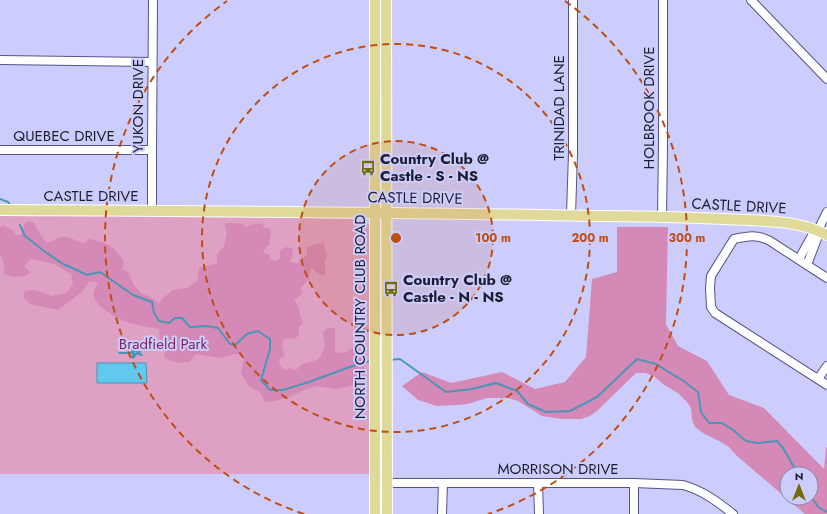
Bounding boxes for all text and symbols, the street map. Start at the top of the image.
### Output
street label: HOLBROOK DRIVE [638,46,660,170]
street label: TRINIDAD LANE [548,55,570,161]
street label: YUKON DRIVE [127,59,149,153]
street label: QUEBEC DRIVE [13,125,115,147]
place label: Country Club @ Castle - S - NS [380,148,489,187]
bus stop icon: Country Club @ Castle - S - NS [359,159,377,177]
street label: CASTLE DRIVE [43,185,139,207]
street label: CASTLE DRIVE [367,186,463,210]
street label: CASTLE DRIVE [691,193,787,219]
street label: NORTH COUNTRY CLUB ROAD [349,215,371,419]
text: 100 m [475,229,511,247]
text: 200 m [571,229,609,247]
text: 300 m [669,229,706,247]
centre of rings [389,231,403,245]
place label: Country Club @ Castle - N - NS [403,269,512,308]
bus stop icon: Country Club @ Castle - N - NS [382,280,400,298]
park label: Bradfield Park [119,333,208,355]
street label: MORRISON DRIVE [497,458,619,480]
north arrow [779,466,819,506]
text: N [795,468,803,484]

